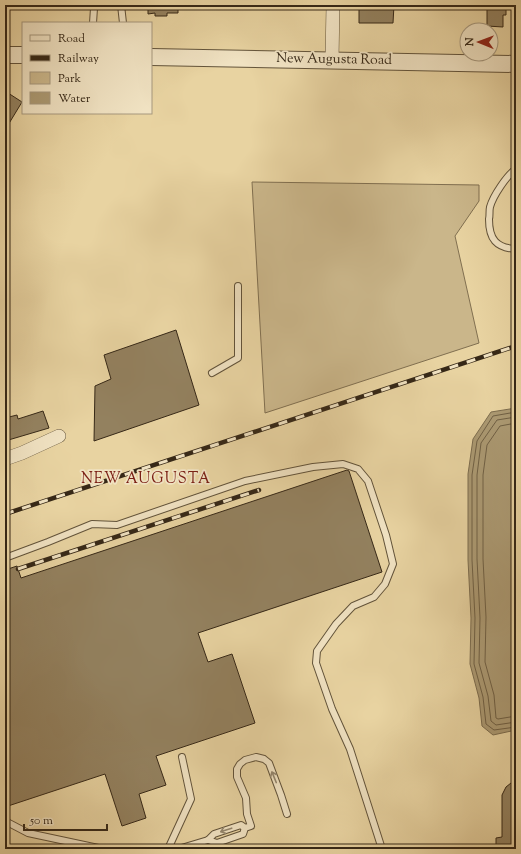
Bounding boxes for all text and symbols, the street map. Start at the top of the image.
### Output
legend [22,22,152,114]
north arrow [459,22,499,62]
text: Road [58,30,85,48]
text: N [462,37,478,47]
street label: New Augusta Road [276,49,392,71]
text: Railway [58,50,99,68]
text: Park [58,70,81,88]
text: Water [58,90,91,108]
district label: NEW AUGUSTA [81,469,211,490]
one-way arrow [270,771,278,783]
scale bar [24,806,107,832]
text: 50 m [29,812,53,830]
one-way arrow [220,827,233,834]

